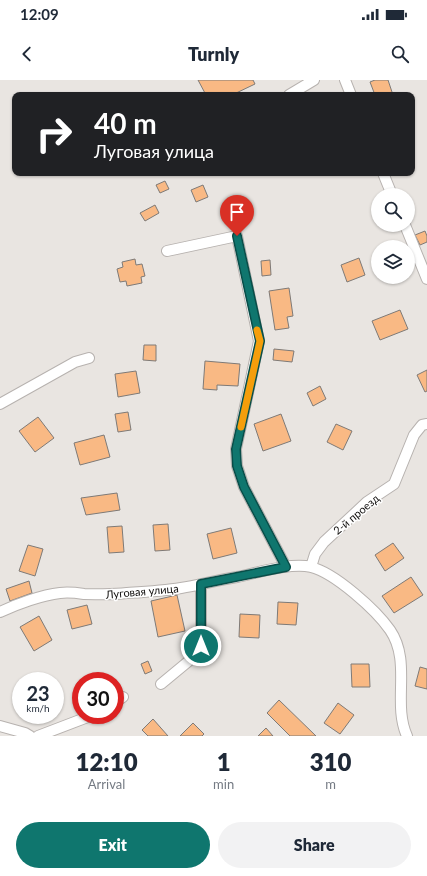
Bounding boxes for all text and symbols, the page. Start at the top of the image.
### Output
text: 12:09 [20,5,59,23]
icon: back [16,43,38,65]
text: Turnly [188,43,239,65]
icon: search [389,43,411,65]
text: 40 m [94,106,157,140]
icon: right [28,108,80,160]
text: Луговая улица [94,140,214,162]
map controls [371,188,415,284]
button: search [371,188,415,232]
pin [220,195,254,236]
icon: arrive [226,201,248,223]
button: layers [371,240,415,284]
street label: 2-й проезд [330,491,382,537]
street label: Луговая улица [104,581,179,601]
position arrow [180,625,222,667]
speed limit sign: 30 [72,672,124,724]
text: 23 [26,681,50,705]
text: km/h [26,702,50,714]
text: 12:10 [76,747,138,776]
text: 1 [217,747,231,776]
text: 310 [310,747,351,776]
text: Arrival [88,776,125,792]
text: min [213,776,234,792]
text: m [325,776,336,792]
button: Exit [16,822,210,868]
button: Share [218,822,411,868]

